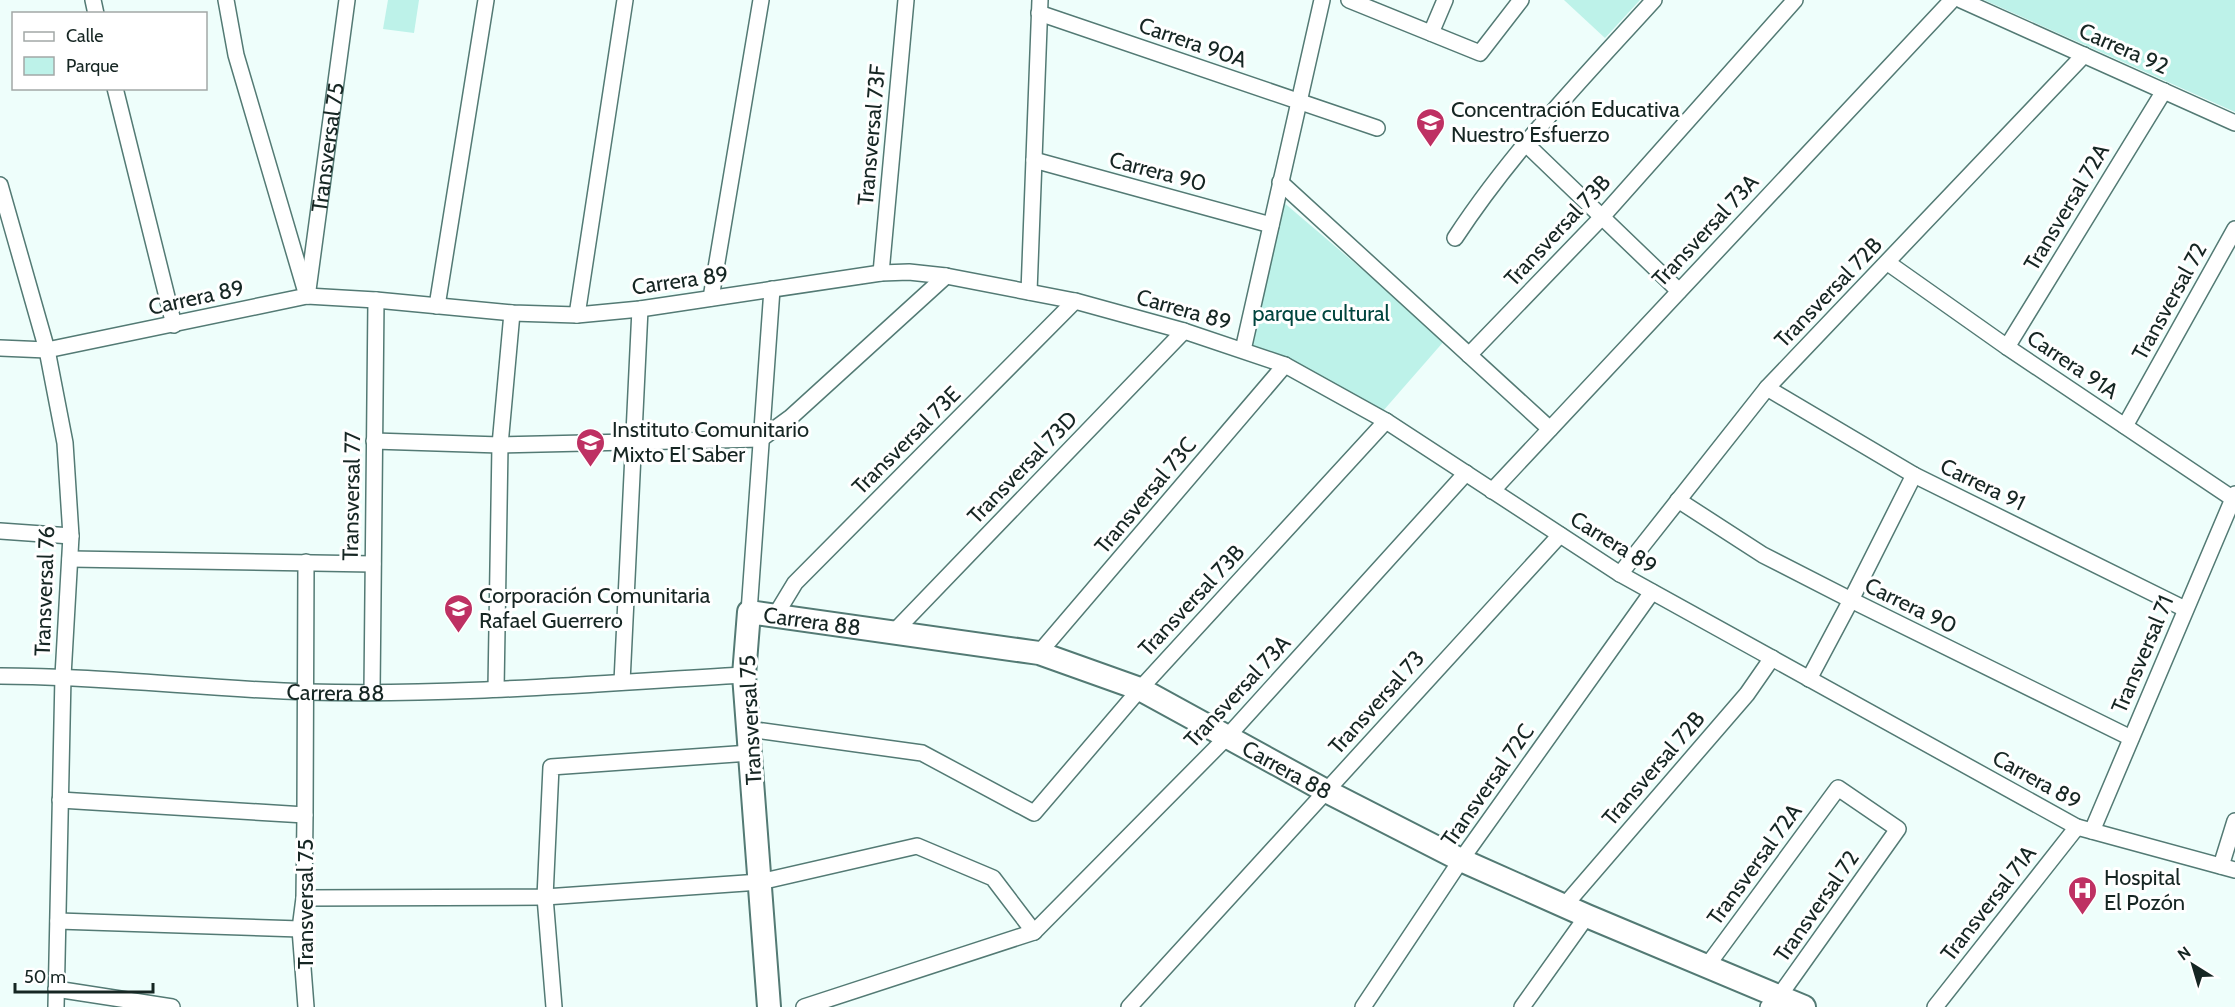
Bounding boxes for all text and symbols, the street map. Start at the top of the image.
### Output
street label: Carrera 90A [1135,11,1251,74]
legend [12,12,207,90]
street label: Carrera 92 [2075,17,2173,80]
text: Calle [66,25,103,47]
text: Parque [66,55,119,77]
street label: Transversal 73F [852,63,891,207]
street label: Transversal 75 [306,81,350,214]
place label: Concentración Educativa Nuestro Esfuerzo [1451,96,1680,148]
school or university icon: Concentración Educativa Nuestro Esfuerzo [1414,106,1446,148]
street label: Transversal 72A [2018,138,2115,276]
street label: Carrera 90 [1106,146,1209,197]
street label: Transversal 73A [1646,168,1765,292]
street label: Transversal 73B [1499,169,1616,292]
street label: Transversal 72B [1769,232,1888,353]
street label: Transversal 72 [2126,238,2213,365]
street label: Carrera 89 [630,260,730,301]
street label: Carrera 89 [146,274,246,321]
street label: Carrera 89 [1133,283,1234,336]
park label: parque cultural [1252,300,1391,327]
street label: Carrera 91A [2022,324,2124,405]
street label: Transversal 73E [846,380,966,500]
street label: Transversal 73D [962,405,1083,529]
place label: Instituto Comunitario Mixto El Saber [612,416,809,468]
school or university icon: Instituto Comunitario Mixto El Saber [575,426,607,468]
street label: Transversal 77 [337,431,366,561]
street label: Transversal 73C [1089,432,1202,559]
street label: Carrera 91 [1936,452,2030,517]
street label: Carrera 89 [1565,505,1662,580]
street label: Transversal 76 [29,525,60,657]
street label: Transversal 73B [1133,539,1250,662]
street label: Carrera 90 [1860,572,1961,639]
place label: Corporación Comunitaria Rafael Guerrero [479,582,711,634]
street label: Transversal 71 [2106,591,2179,717]
school or university icon: Corporación Comunitaria Rafael Guerrero [442,592,474,634]
street label: Carrera 88 [762,601,863,642]
street label: Transversal 73A [1178,629,1297,753]
street label: Transversal 73 [1323,645,1430,760]
street label: Transversal 75 [734,654,767,786]
street label: Carrera 88 [286,678,385,707]
street label: Transversal 72B [1596,706,1710,831]
street label: Transversal 72C [1435,719,1540,852]
street label: Carrera 88 [1237,735,1336,806]
street label: Carrera 89 [1988,744,2086,815]
street label: Transversal 72A [1701,798,1808,930]
street label: Transversal 75 [292,839,319,969]
street label: Transversal 71A [1935,840,2042,966]
street label: Transversal 72 [1768,845,1865,967]
place label: Hospital El Pozón [2104,864,2185,916]
hospital icon: Hospital El Pozón [2067,874,2099,916]
north arrow [2163,935,2223,995]
text: N [2174,942,2195,964]
scale bar [15,956,153,994]
text: 50 m [24,966,66,988]

